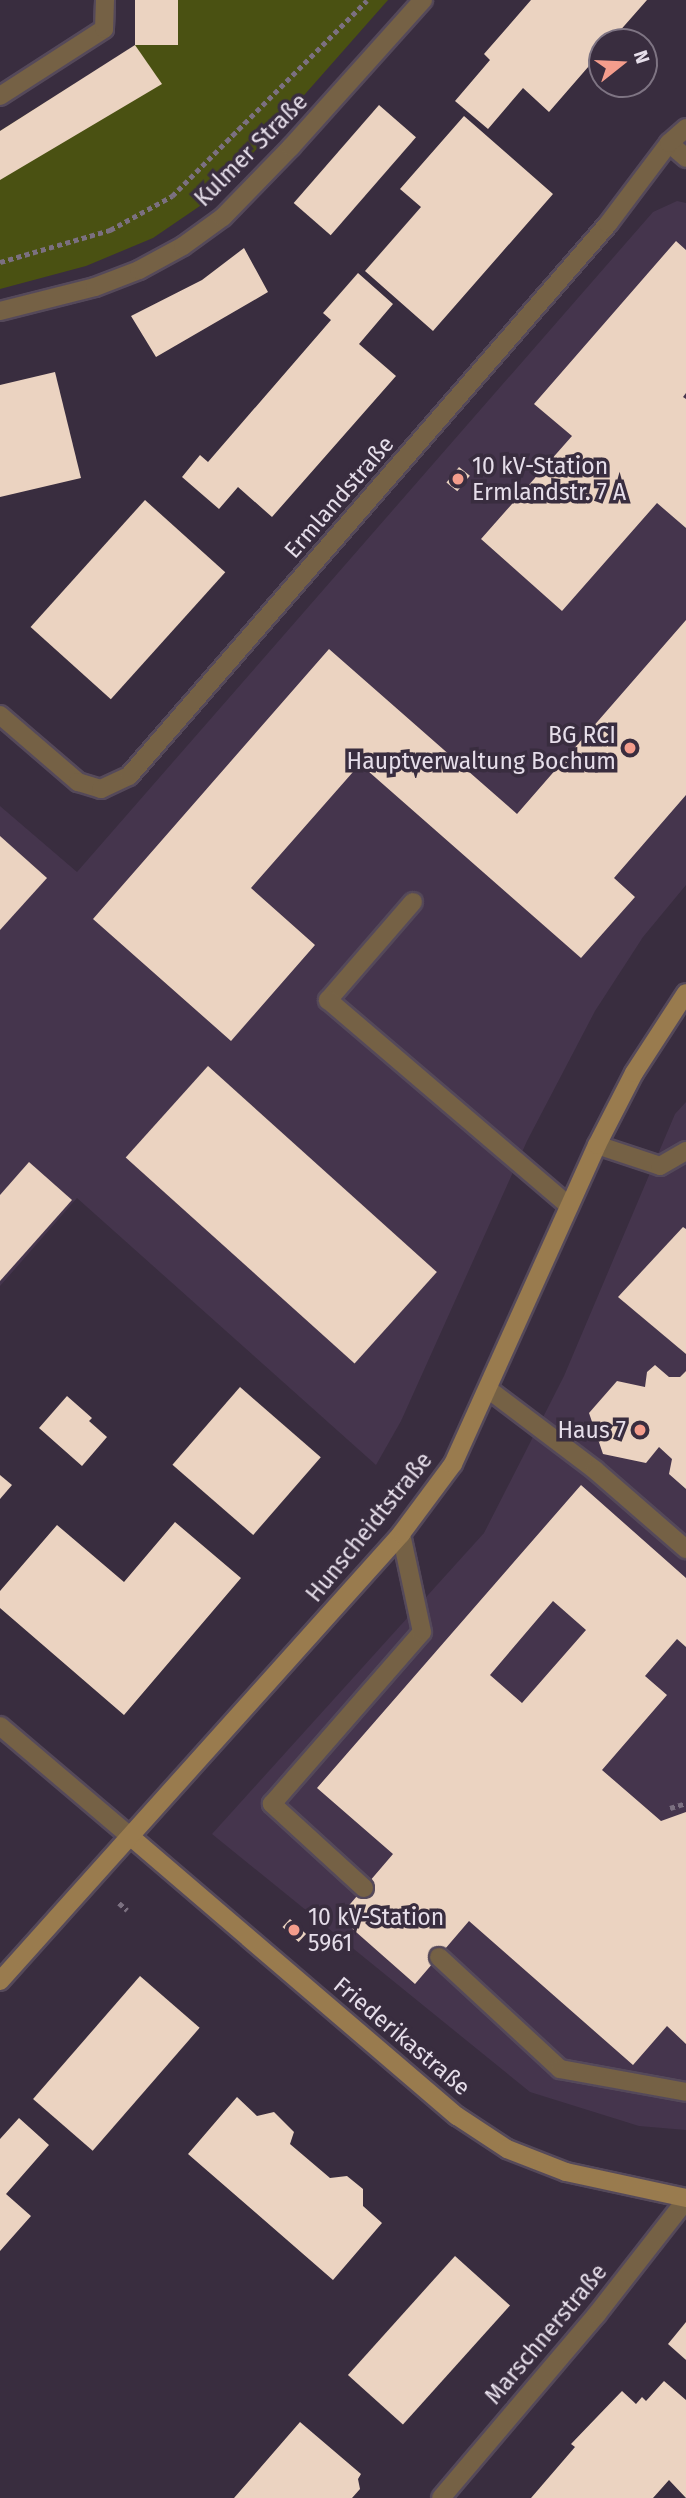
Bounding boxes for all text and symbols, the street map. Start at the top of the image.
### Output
north arrow [588,28,658,98]
text: N [629,47,654,67]
street label: Kulmer Straße [189,88,313,212]
street label: Ermlandstraße [278,430,400,564]
place label: 10 kV-Station Ermlandstr. 7 A [472,452,626,506]
marker: 10 kV-Station Ermlandstr. 7 A [450,471,466,487]
place label: BG RCI Hauptverwaltung Bochum [347,721,616,775]
marker: BG RCI Hauptverwaltung Bochum [622,740,638,756]
place label: Haus 7 [557,1416,626,1444]
marker: Haus 7 [632,1422,648,1438]
street label: Hunscheidtstraße [300,1447,438,1607]
place label: 10 kV-Station 5961 [308,1903,444,1957]
marker: 10 kV-Station 5961 [286,1922,302,1938]
street label: Friederikastraße [328,1971,476,2101]
street label: Marschnerstraße [479,2258,613,2410]

